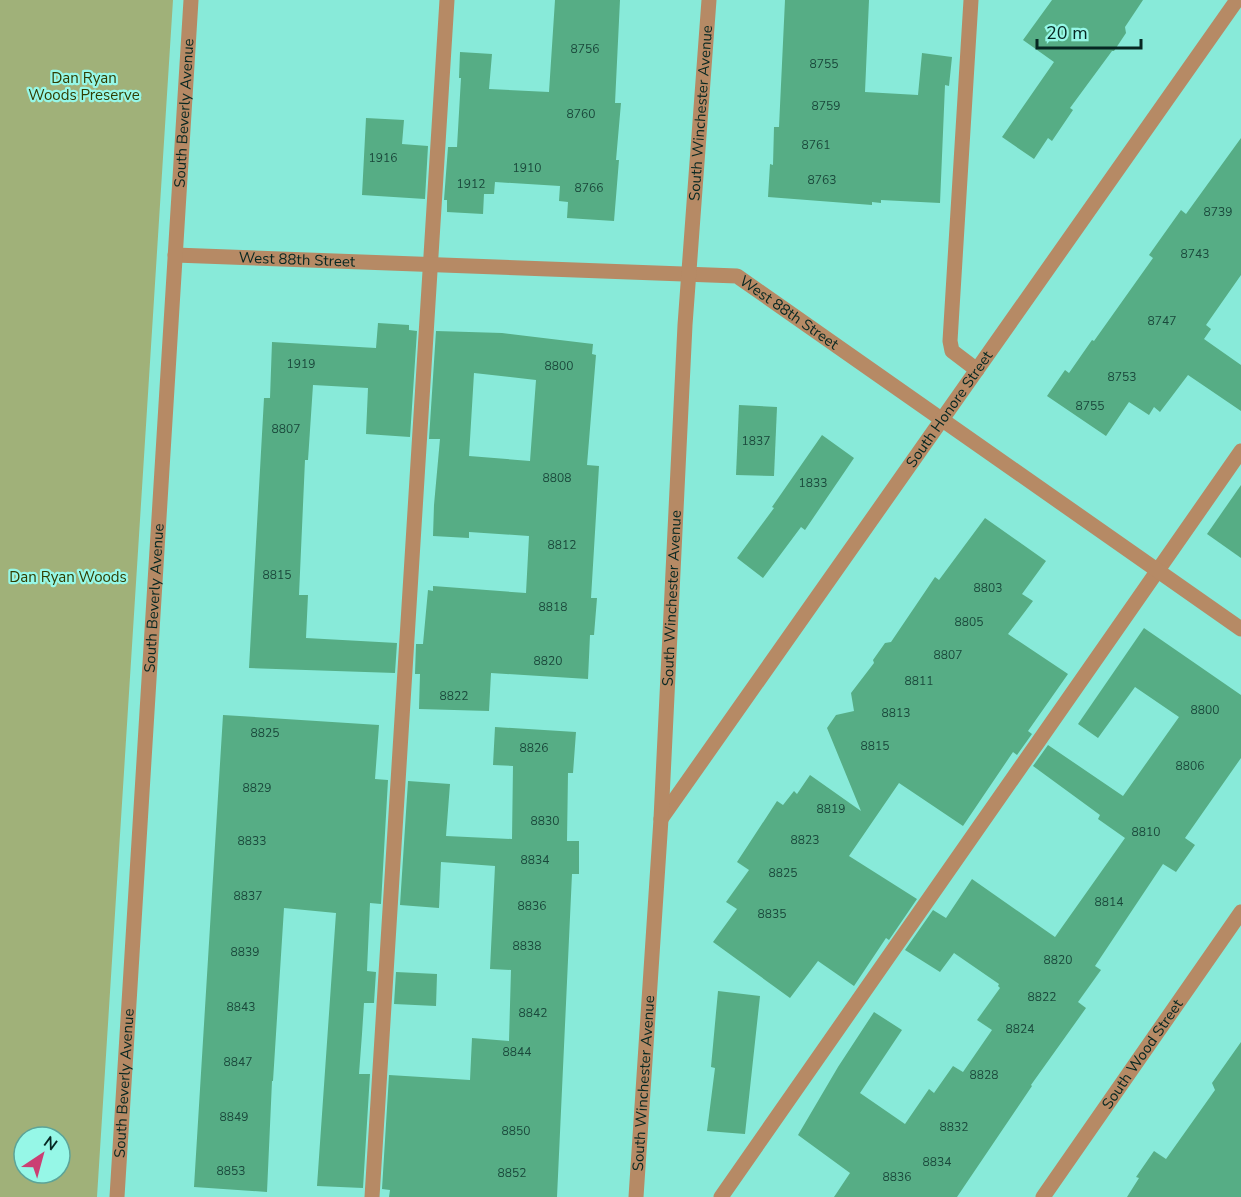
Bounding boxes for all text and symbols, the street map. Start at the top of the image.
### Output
scale bar [1037,12,1140,50]
text: 20 m [1046,21,1088,45]
street label: South Winchester Avenue [684,24,717,202]
street label: South Beverly Avenue [169,38,199,188]
house number: 8756 [571,41,599,57]
house number: 8755 [810,56,838,72]
park label: Dan Ryan Woods Preserve [28,68,140,105]
house number: 8759 [812,98,840,114]
house number: 8760 [567,106,595,122]
house number: 8761 [802,137,830,153]
house number: 1916 [369,150,397,166]
house number: 1910 [513,160,541,176]
house number: 8763 [808,172,836,188]
house number: 1912 [457,176,485,192]
house number: 8766 [575,180,603,196]
house number: 8739 [1204,204,1232,220]
house number: 8743 [1181,246,1209,262]
street label: West 88th Street [238,247,356,272]
street label: West 88th Street [736,271,843,355]
house number: 8747 [1148,313,1176,329]
street label: South Honore Street [901,346,998,472]
house number: 1919 [287,356,315,372]
house number: 8800 [545,358,573,374]
house number: 8753 [1108,369,1136,385]
house number: 8755 [1076,398,1104,414]
house number: 8807 [272,421,300,437]
house number: 1837 [742,433,770,449]
house number: 8808 [543,470,571,486]
house number: 1833 [799,475,827,491]
street label: South Winchester Avenue [657,510,686,687]
street label: South Beverly Avenue [139,523,169,673]
house number: 8812 [548,537,576,553]
park label: Dan Ryan Woods [9,567,127,587]
house number: 8815 [263,567,291,583]
house number: 8803 [974,580,1002,596]
house number: 8818 [539,599,567,615]
house number: 8805 [955,614,983,630]
house number: 8807 [934,647,962,663]
house number: 8820 [534,653,562,669]
house number: 8811 [905,673,933,689]
house number: 8822 [440,688,468,704]
house number: 8800 [1191,702,1219,718]
house number: 8813 [882,705,910,721]
house number: 8825 [251,725,279,741]
house number: 8815 [861,738,889,754]
house number: 8826 [520,740,548,756]
house number: 8806 [1176,758,1204,774]
house number: 8829 [243,780,271,796]
house number: 8819 [817,801,845,817]
house number: 8830 [531,813,559,829]
house number: 8810 [1132,824,1160,840]
house number: 8823 [791,832,819,848]
house number: 8833 [238,833,266,849]
house number: 8834 [521,852,549,868]
house number: 8825 [769,865,797,881]
house number: 8837 [234,888,262,904]
house number: 8814 [1095,894,1123,910]
house number: 8836 [518,898,546,914]
house number: 8835 [758,906,786,922]
house number: 8838 [513,938,541,954]
house number: 8839 [231,944,259,960]
house number: 8820 [1044,952,1072,968]
house number: 8822 [1028,989,1056,1005]
street label: South Winchester Avenue [628,995,659,1172]
street label: South Wood Street [1097,995,1188,1113]
house number: 8843 [227,999,255,1015]
house number: 8842 [519,1005,547,1021]
street label: South Beverly Avenue [109,1008,139,1159]
house number: 8824 [1006,1021,1034,1037]
house number: 8844 [503,1044,531,1060]
house number: 8847 [224,1054,252,1070]
house number: 8828 [970,1067,998,1083]
house number: 8849 [220,1109,248,1125]
house number: 8832 [940,1119,968,1135]
house number: 8850 [502,1123,530,1139]
north arrow [12,1125,72,1185]
text: N [39,1131,62,1156]
house number: 8834 [923,1154,951,1170]
house number: 8853 [217,1163,245,1179]
house number: 8852 [498,1165,526,1181]
house number: 8836 [883,1169,911,1185]

